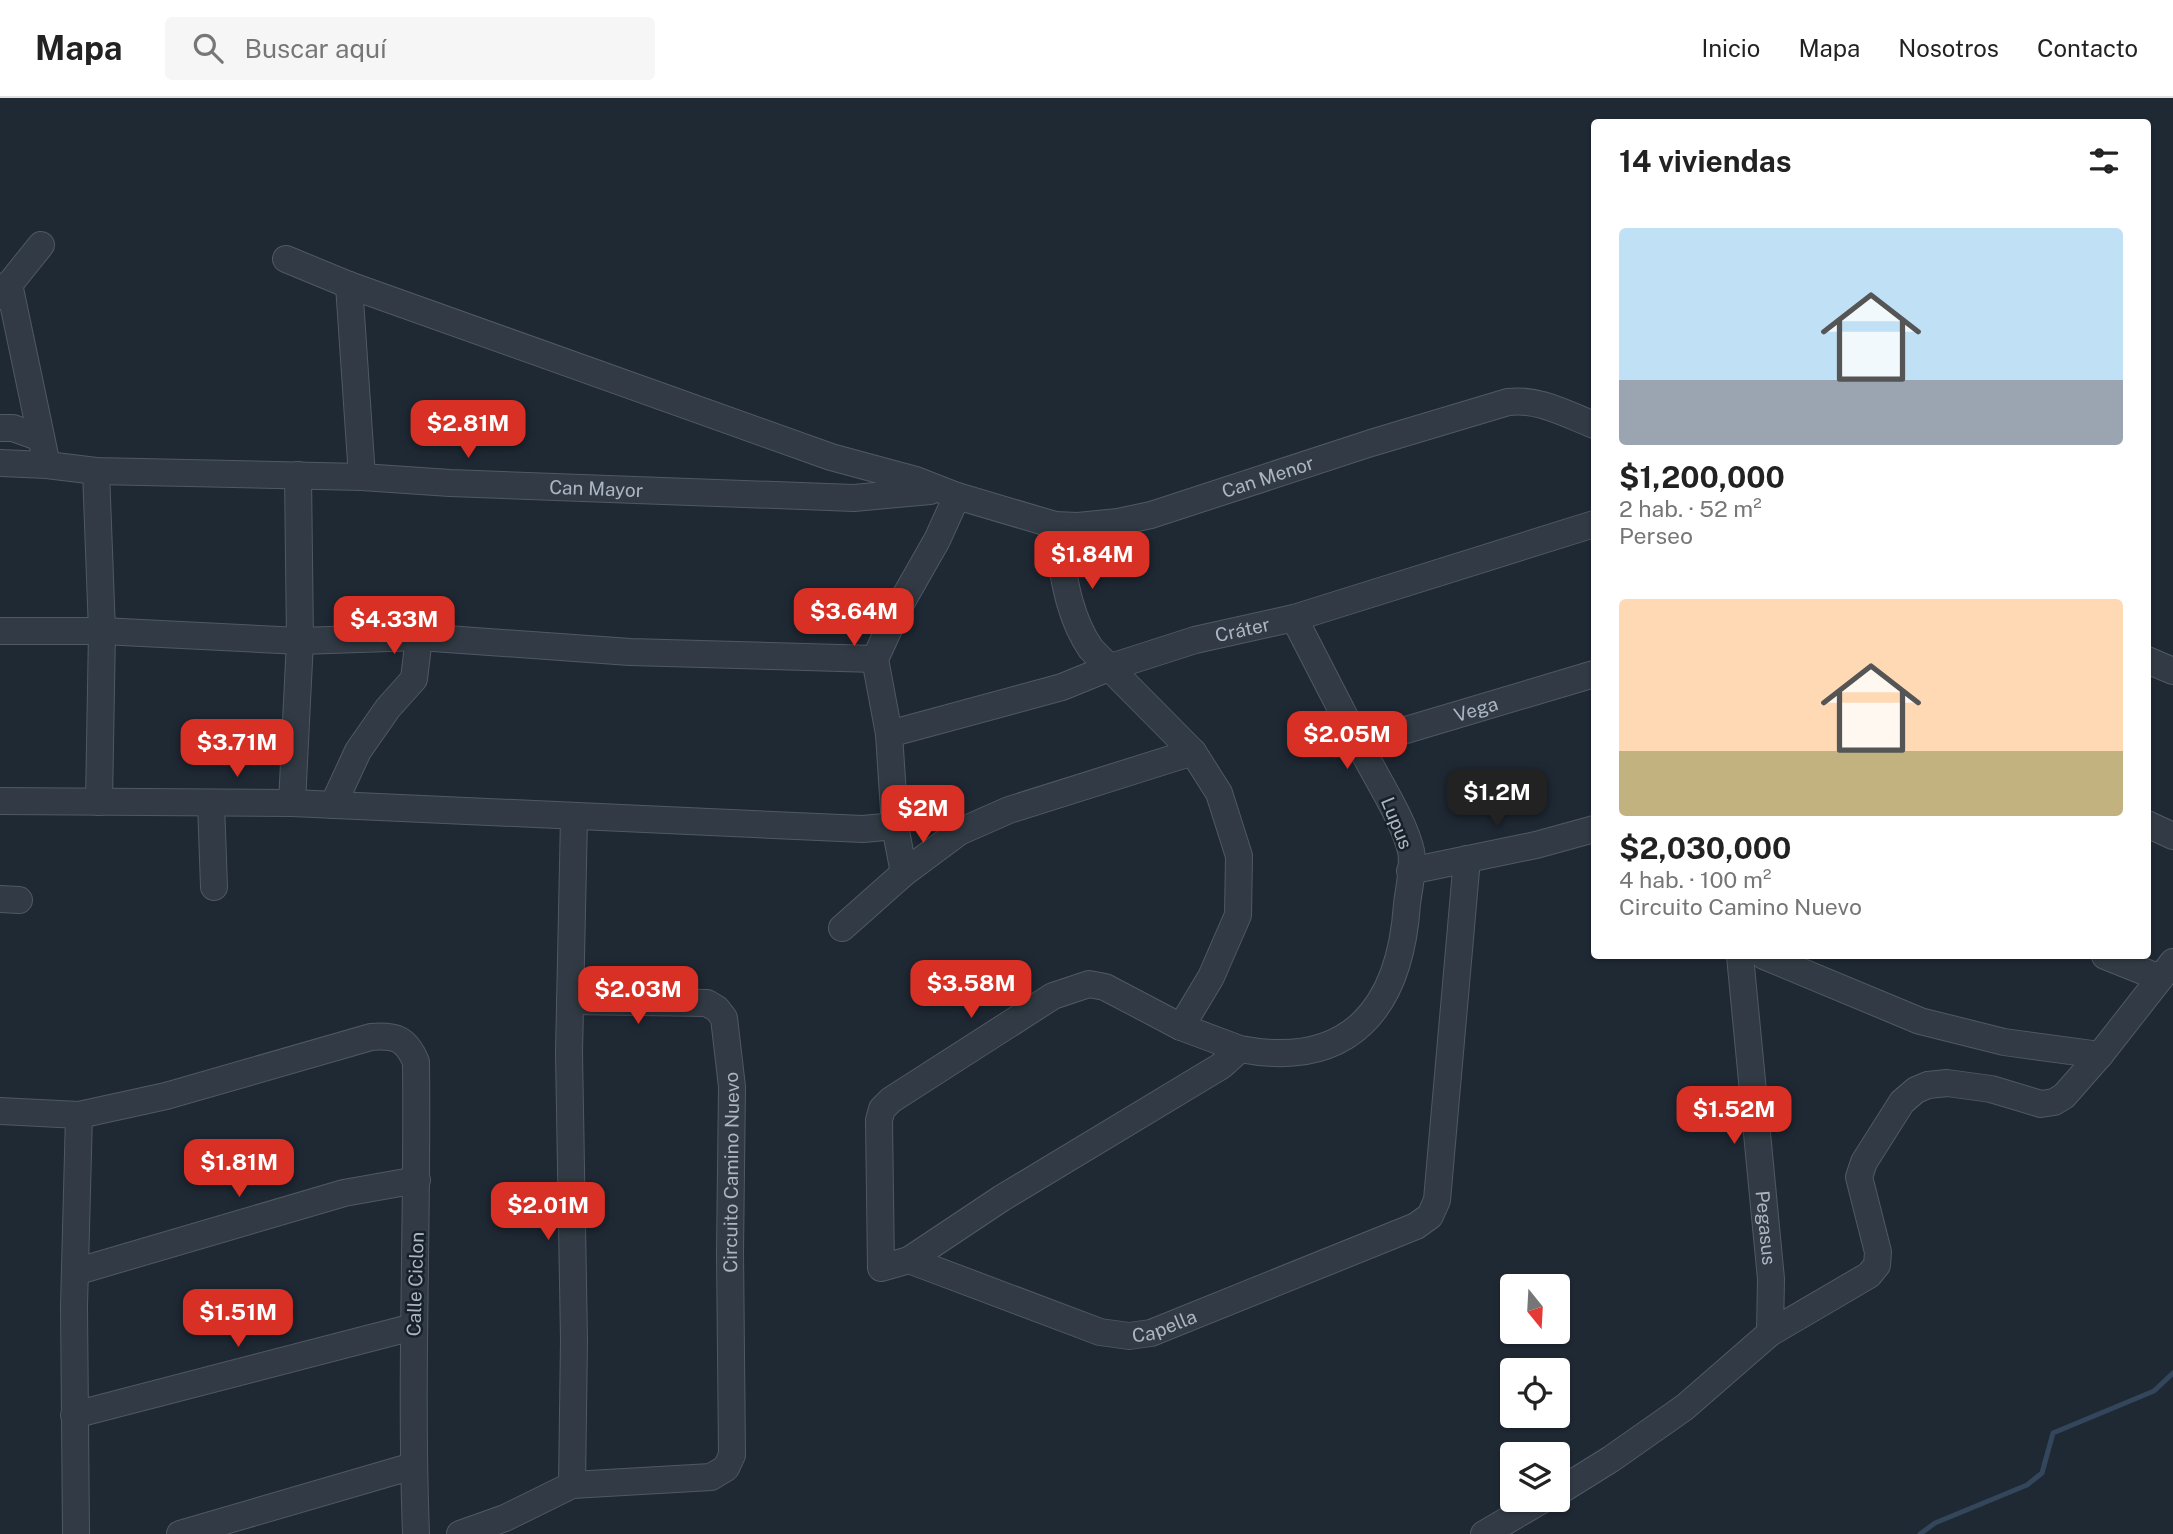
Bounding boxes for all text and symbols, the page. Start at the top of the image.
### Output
search box [165,17,655,80]
text: Mapa [35,29,123,67]
icon: search [189,29,227,67]
text: Buscar aquí [245,33,386,64]
text: Inicio [1701,34,1760,62]
text: Mapa [1798,34,1860,62]
text: Nosotros [1898,34,1999,62]
text: Contacto [2037,34,2138,62]
icon: filters [2085,142,2123,180]
text: 14 viviendas [1619,143,1791,179]
icon: home [1808,274,1934,400]
pin: $2.81M [411,400,525,460]
text: $2.81M [427,409,509,436]
street label: Can Menor [1219,451,1317,502]
text: $1,200,000 [1619,459,1785,495]
street label: Can Mayor [549,476,644,501]
text: 2 hab. · 52 m² [1619,495,1762,522]
text: Perseo [1619,522,1693,549]
pin: $1.84M [1035,532,1149,591]
text: $1.84M [1050,540,1134,567]
pin: $3.64M [797,588,911,648]
pin: $4.33M [337,596,451,656]
text: $3.64M [810,597,898,624]
text: $4.33M [350,605,438,632]
street label: Cráter [1213,613,1272,646]
icon: home [1808,645,1934,771]
street label: Vega [1451,692,1500,726]
pin: $2.05M [1290,712,1404,771]
pin: $3.71M [180,720,294,779]
text: $2.05M [1303,720,1391,747]
text: $3.71M [197,728,277,755]
pin: $1.2M [1448,770,1546,829]
text: $1.2M [1463,778,1531,805]
pin: $2M [889,786,957,845]
text: $2M [897,794,949,821]
street label: Lupus [1377,794,1417,852]
text: $2,030,000 [1619,830,1791,866]
text: 4 hab. · 100 m² [1619,866,1771,893]
text: Circuito Camino Nuevo [1619,893,1862,920]
pin: $3.58M [914,960,1028,1020]
pin: $2.03M [581,967,695,1026]
text: $3.58M [926,969,1016,996]
text: $2.03M [594,975,682,1002]
street label: Circuito Camino Nuevo [719,1071,743,1273]
pin: $1.52M [1677,1086,1791,1146]
text: $1.52M [1693,1095,1775,1122]
pin: $1.81M [182,1140,296,1199]
text: $1.81M [200,1148,278,1175]
pin: $2.01M [491,1182,605,1242]
street label: Pegasus [1752,1189,1781,1266]
text: $2.01M [507,1191,589,1218]
street label: Calle Ciclon [402,1231,428,1337]
north arrow [1500,1274,1570,1344]
map controls [1500,1274,1570,1512]
pin: $1.51M [181,1290,295,1349]
text: $1.51M [199,1298,277,1325]
street label: Capella [1130,1305,1200,1346]
button: locate [1500,1358,1570,1428]
button: layers [1500,1442,1570,1512]

